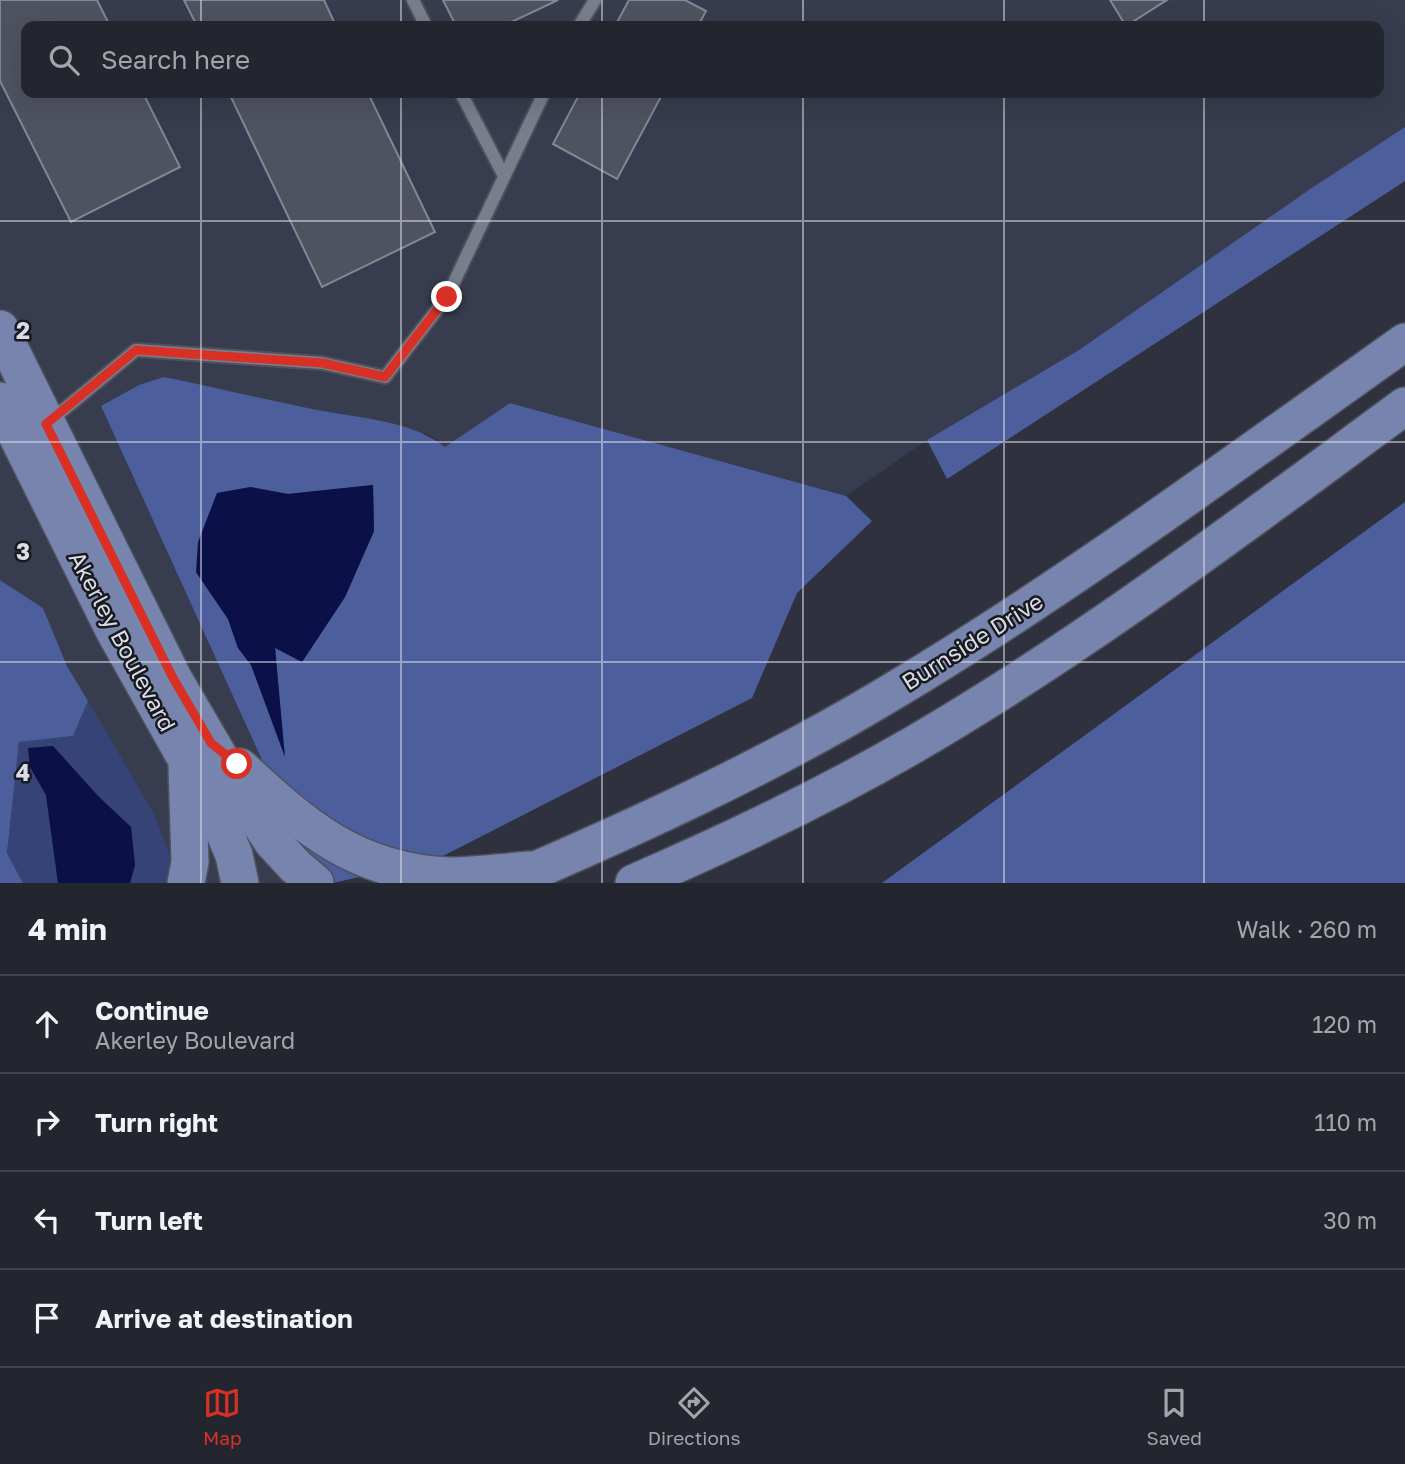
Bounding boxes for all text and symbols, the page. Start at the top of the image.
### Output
search box [21,21,1384,98]
icon: search [45,41,83,79]
text: Search here [101,44,250,75]
route end [431,281,462,312]
text: 2 [16,316,30,344]
text: 3 [16,537,30,565]
street label: Akerley Boulevard [64,546,182,736]
street label: Burnside Drive [896,586,1048,696]
route start [221,748,252,779]
text: 4 [16,758,30,786]
text: 4 min [28,911,107,947]
text: Walk · 260 m [1236,915,1377,943]
text: Continue [95,995,209,1026]
icon: ahead [28,1005,66,1043]
text: 120 m [1312,1010,1377,1038]
text: Akerley Boulevard [95,1026,295,1054]
icon: right [28,1103,66,1141]
text: Turn right [95,1107,218,1138]
text: 110 m [1314,1108,1377,1136]
icon: left [28,1201,66,1239]
text: Turn left [95,1205,203,1236]
text: 30 m [1323,1206,1377,1234]
icon: arrive [28,1299,66,1337]
text: Arrive at destination [95,1303,353,1334]
tab: Map [203,1384,242,1449]
tab: Directions [648,1384,741,1449]
tab: Saved [1147,1384,1202,1449]

